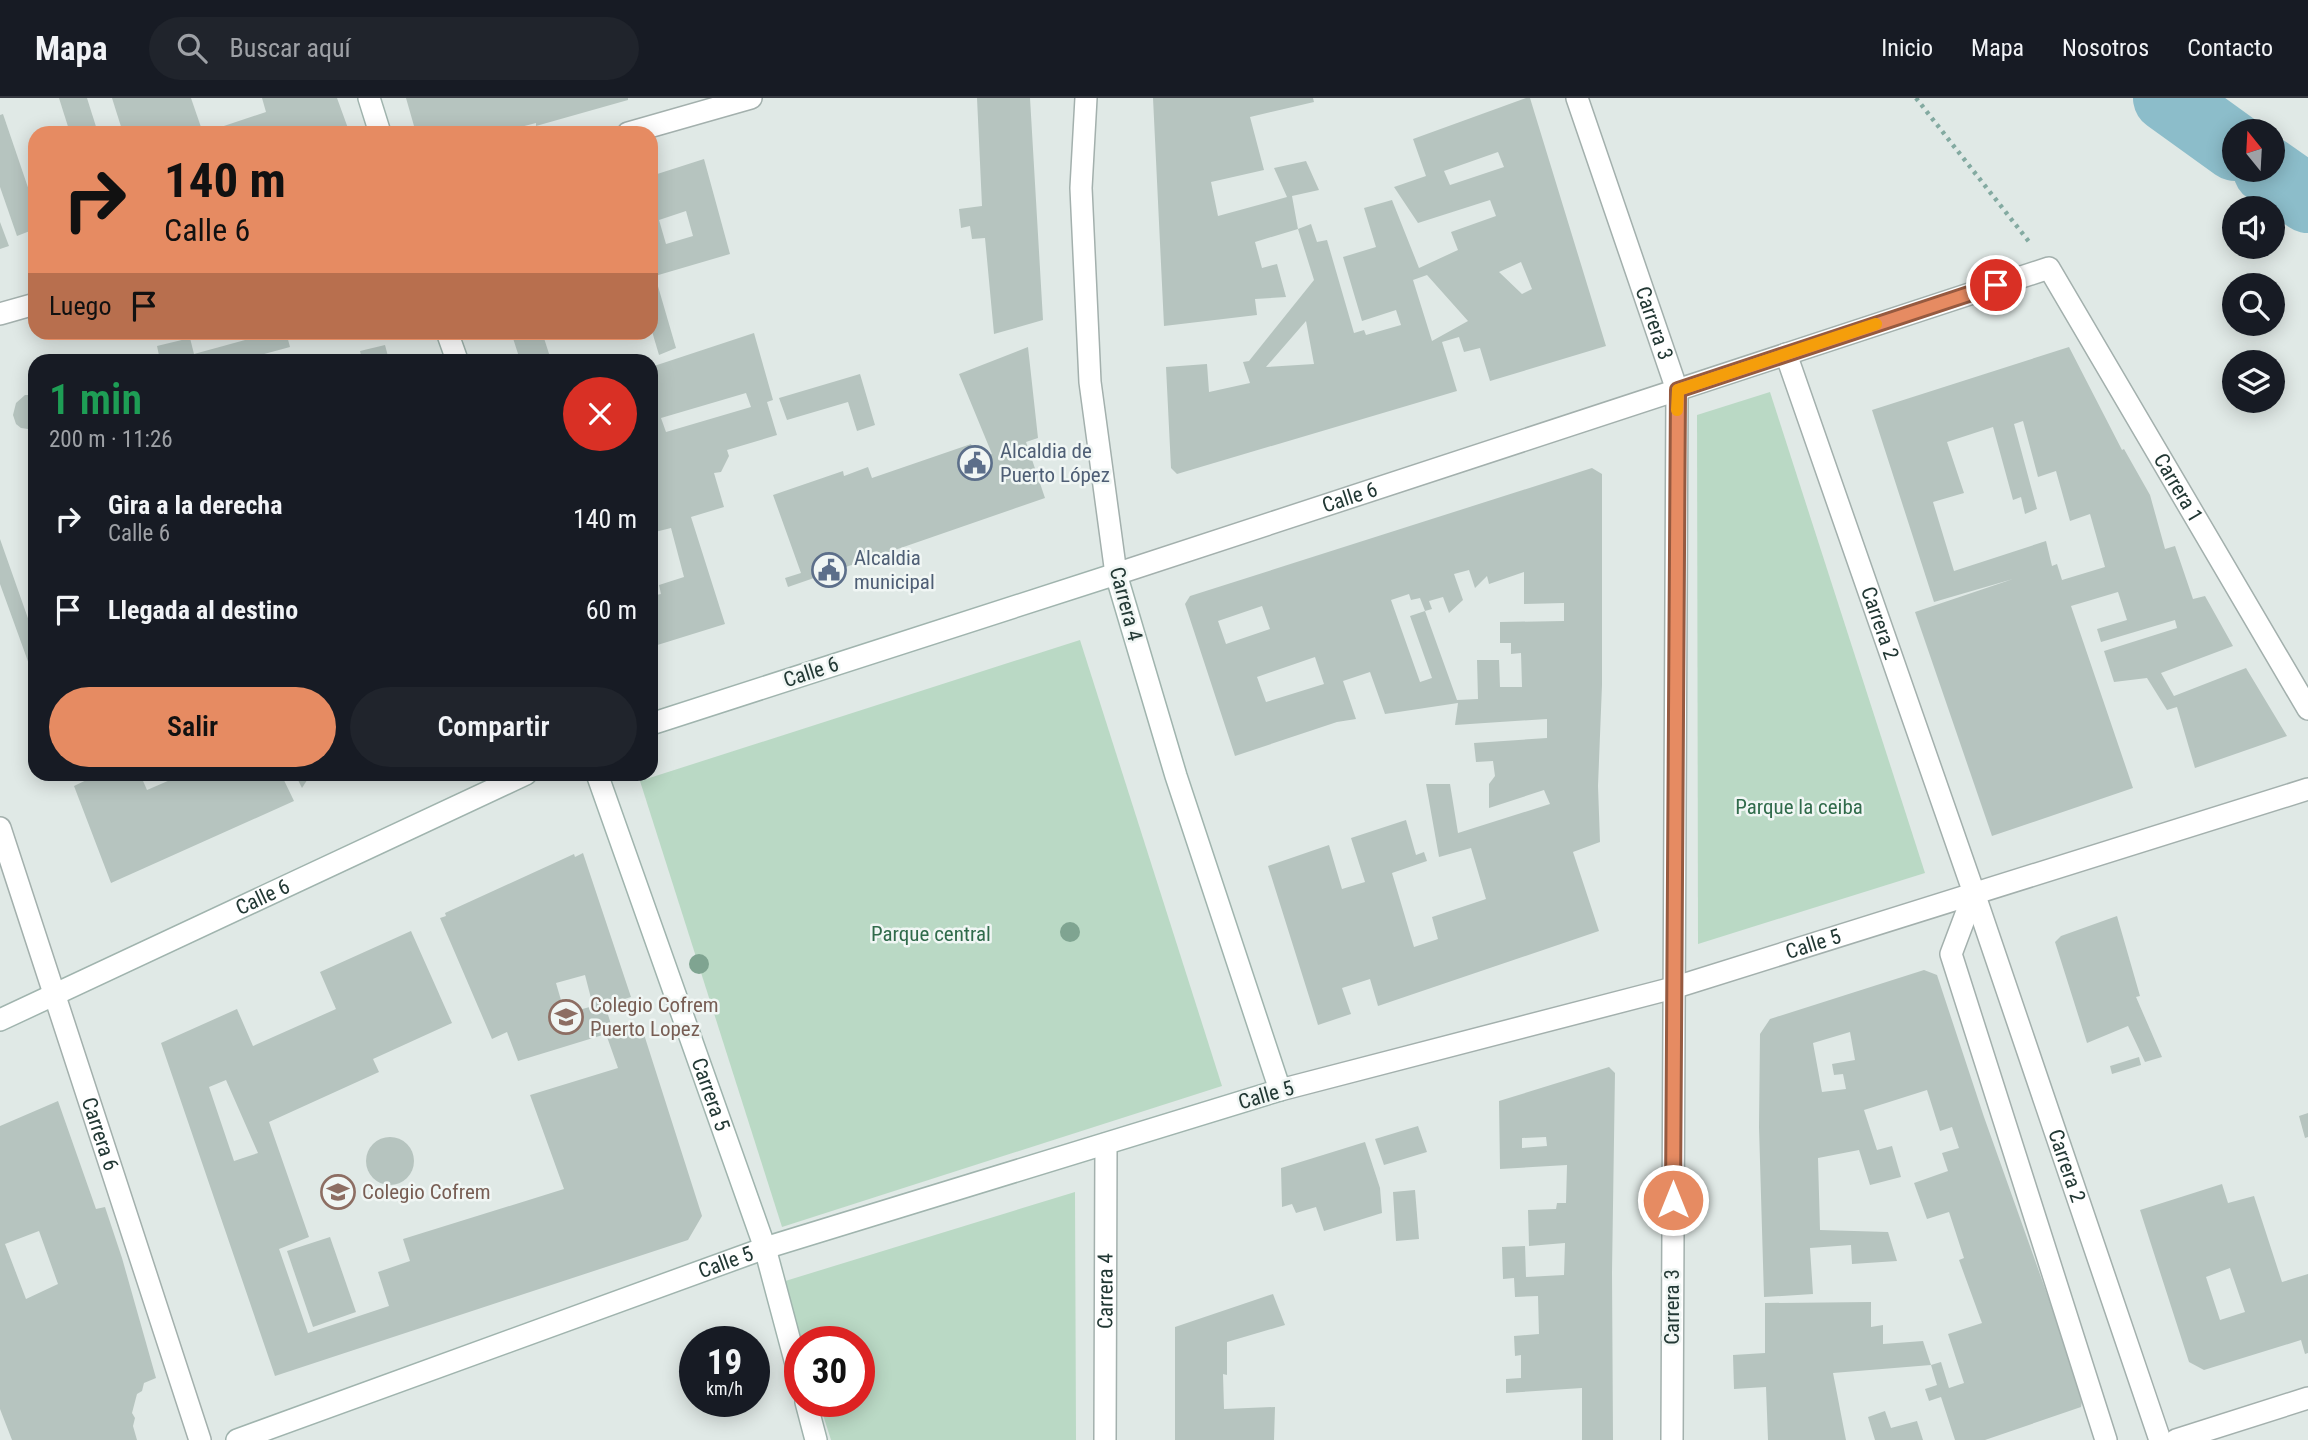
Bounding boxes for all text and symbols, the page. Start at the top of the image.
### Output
search box [149,17,639,80]
text: Mapa [35,29,107,68]
icon: search [173,29,211,67]
text: Buscar aquí [229,33,351,63]
text: Inicio [1881,34,1933,62]
text: Mapa [1971,34,2024,62]
text: Nosotros [2062,34,2149,62]
text: Contacto [2187,34,2273,62]
north arrow [2222,119,2286,182]
map controls [2222,119,2285,413]
text: 140 m [164,152,286,209]
icon: right [49,154,140,245]
button: sound [2222,196,2285,259]
text: Calle 6 [164,211,250,249]
pin [1966,255,2026,315]
icon: arrive [1977,266,2015,304]
button: search [2222,273,2285,336]
street label: Carrera 3 [1630,283,1678,363]
icon: arrive [125,287,163,325]
text: Luego [49,291,111,321]
button: layers [2222,350,2285,413]
text: 1 min [49,375,142,424]
button: close [563,377,637,451]
text: 200 m · 11:26 [49,426,173,453]
place label: Alcaldia de Puerto López [1000,439,1110,487]
public building icon: Alcaldia de Puerto López [956,444,994,482]
street label: Carrera 1 [2149,449,2208,527]
street label: Calle 6 [1319,477,1380,518]
text: Gira a la derecha [108,490,282,520]
icon: right [49,500,87,538]
text: 140 m [573,504,637,534]
text: Calle 6 [108,520,170,547]
place label: Alcaldia municipal [854,546,935,594]
public building icon: Alcaldia municipal [810,551,848,589]
street label: Carrera 4 [1105,564,1147,644]
street label: Carrera 2 [1856,583,1904,663]
icon: arrive [49,591,87,629]
text: Llegada al destino [108,595,298,625]
text: 60 m [586,595,637,625]
street label: Calle 6 [780,652,842,692]
button: Salir [49,687,336,767]
button: Compartir [350,687,637,767]
park label: Parque la ceiba [1735,795,1863,819]
street label: Calle 6 [232,874,293,920]
park label: Parque central [871,922,991,946]
street label: Calle 5 [1783,924,1844,964]
place label: Colegio Cofrem Puerto Lopez [590,993,719,1041]
school or university icon: Colegio Cofrem Puerto Lopez [547,998,585,1036]
street label: Carrera 5 [687,1055,735,1134]
street label: Calle 5 [1235,1076,1297,1114]
street label: Carrera 6 [77,1094,123,1174]
street label: Carrera 2 [2043,1126,2090,1206]
position arrow [1636,1163,1710,1237]
school or university icon: Colegio Cofrem [319,1173,357,1211]
place label: Colegio Cofrem [362,1180,491,1204]
street label: Calle 5 [695,1241,756,1283]
street label: Carrera 4 [1093,1253,1118,1329]
street label: Carrera 3 [1660,1269,1684,1345]
speed limit sign: 30 [784,1326,875,1417]
text: 19 [707,1342,742,1383]
text: km/h [706,1378,743,1399]

